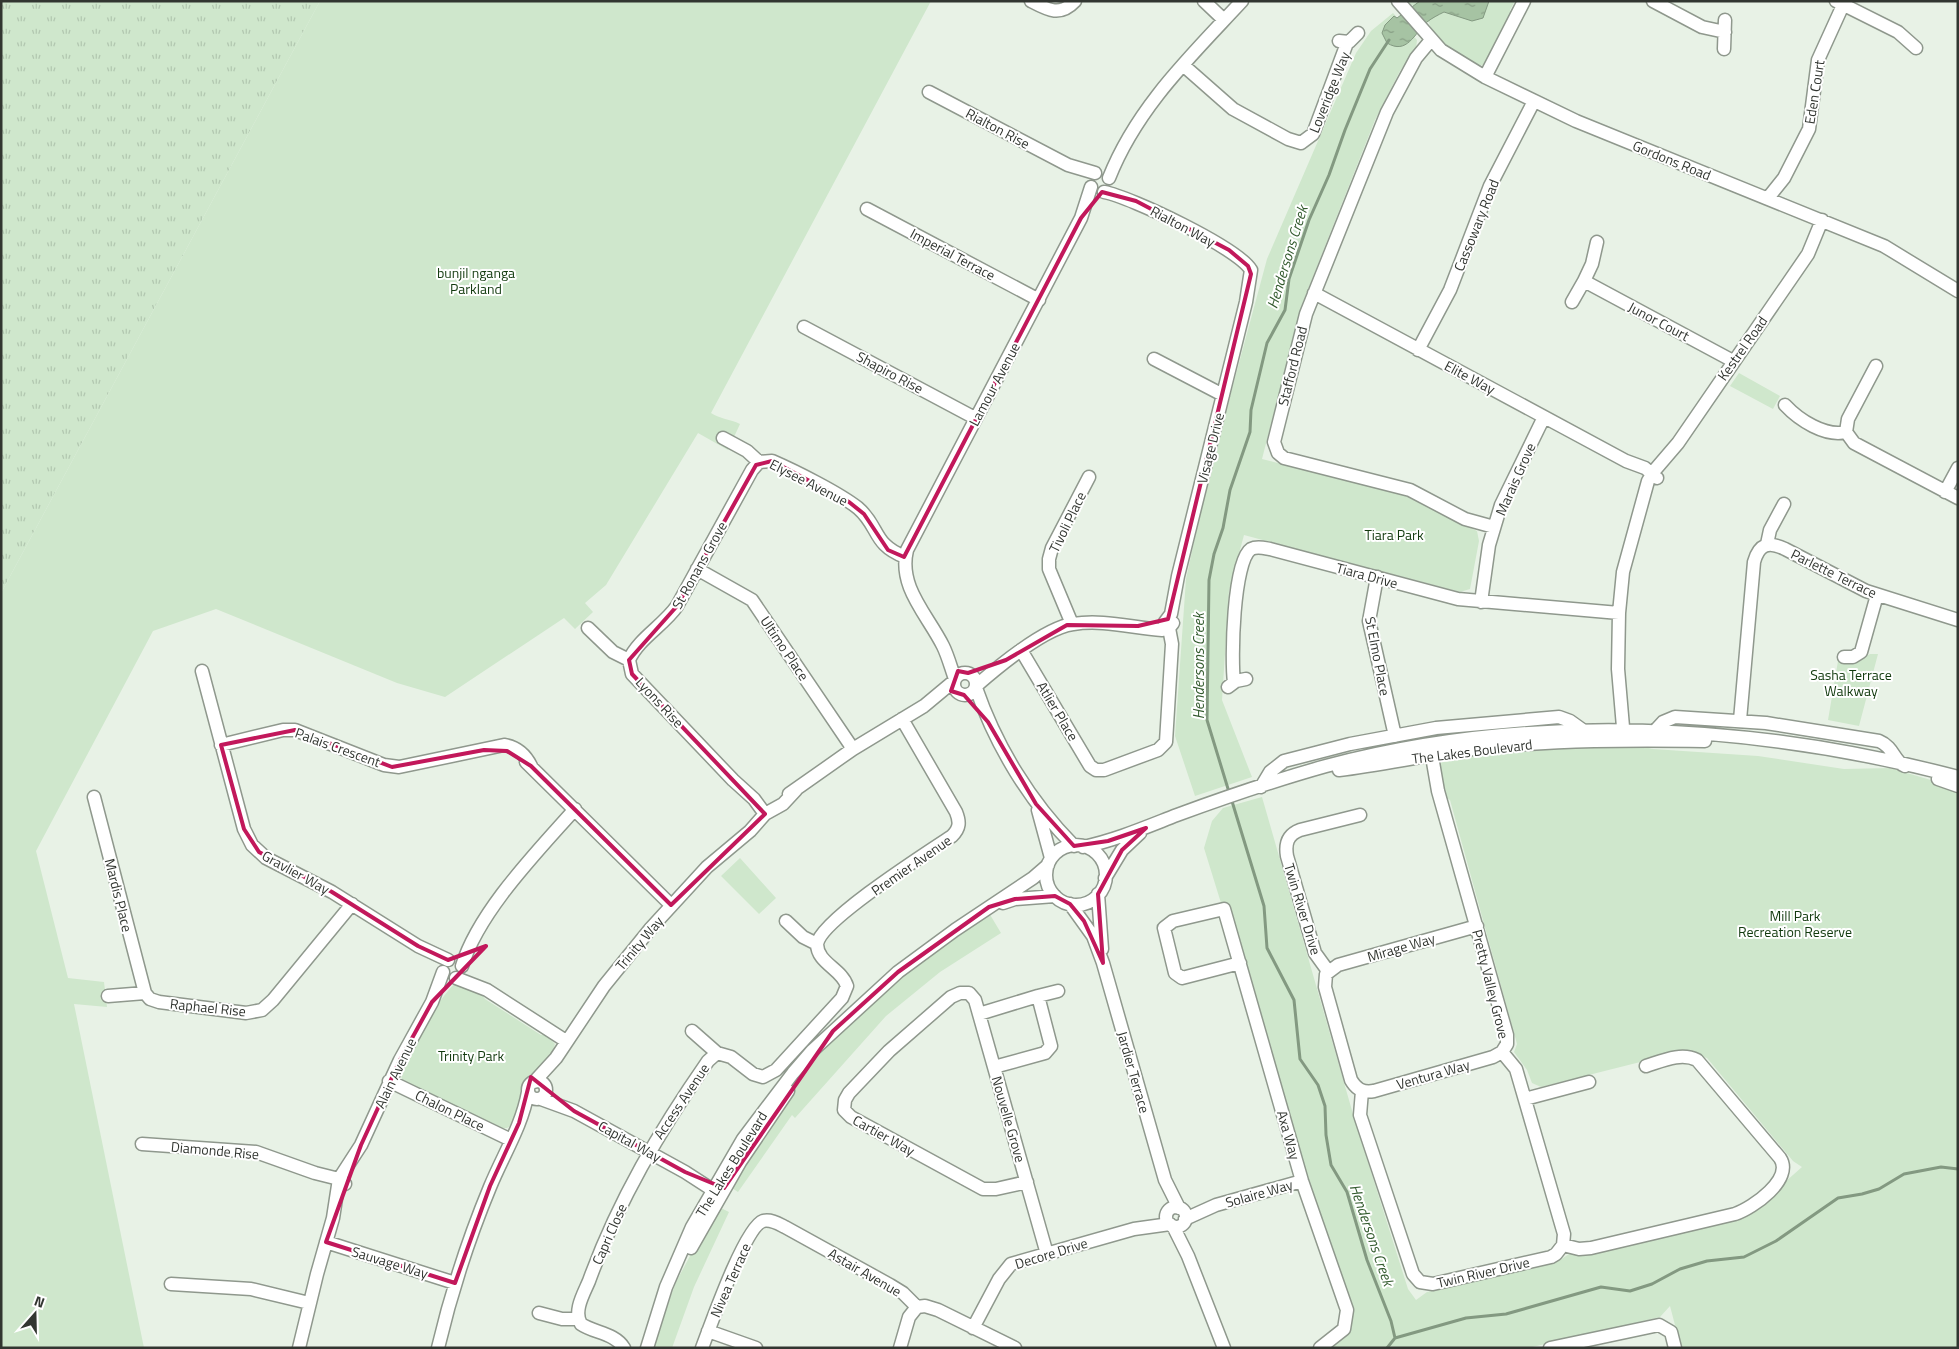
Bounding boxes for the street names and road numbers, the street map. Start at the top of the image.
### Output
street label: Loveridge Way [1303,48,1355,136]
street label: Eden Court [1799,58,1829,126]
street label: Rialton Rise [962,102,1034,154]
street label: Gordons Road [1630,135,1714,185]
street label: Cassowary Road [1448,176,1504,274]
street label: Rialton Way [1147,200,1219,252]
street label: Imperial Terrace [907,223,999,285]
street label: Junor Court [1625,296,1693,346]
street label: Kestrel Road [1712,311,1772,385]
street label: Stafford Road [1272,324,1312,408]
street label: Lamour Avenue [963,338,1025,430]
street label: Shapiro Rise [853,346,927,398]
street label: Elite Way [1441,355,1499,399]
street label: Visage Drive [1191,410,1229,486]
street label: Marais Grove [1490,439,1540,519]
street label: Elysee Avenue [766,453,852,511]
street label: Tivoli Place [1043,488,1091,556]
street label: St Ronans Grove [666,517,732,613]
street label: Parlette Terrace [1787,543,1881,603]
street label: Tiara Drive [1334,557,1400,593]
street label: Ultimo Place [756,611,814,685]
street label: St Elmo Place [1360,615,1396,697]
street label: Lyons Rise [631,672,689,732]
street label: Atlier Place [1032,677,1084,745]
street label: Palais Crescent [292,722,384,772]
street label: The Lakes Boulevard [1411,733,1533,769]
street label: Premier Avenue [867,830,955,900]
street label: Gravlier Way [258,845,334,899]
street label: Mardis Place [100,856,138,934]
street label: Twin River Drive [1279,861,1327,957]
street label: Trinity Way [610,911,668,975]
street label: Mirage Way [1364,927,1438,967]
street label: Pretty Valley Grove [1467,927,1515,1041]
street label: Raphael Rise [169,993,247,1021]
street label: Jardier Terrace [1112,1029,1156,1115]
street label: Alain Avenue [369,1034,421,1112]
street label: Ventura Way [1394,1053,1472,1094]
street label: Access Avenue [648,1059,714,1143]
street label: Nouvelle Grove [987,1073,1031,1165]
street label: Chalon Place [412,1084,488,1136]
street label: The Lakes Boulevard [690,1107,772,1221]
street label: Axa Way [1272,1108,1306,1162]
street label: Cartier Way [849,1109,919,1161]
street label: Capital Way [595,1115,666,1167]
street label: Diamonde Rise [170,1136,260,1164]
street label: Solaire Way [1223,1173,1295,1213]
street label: Capri Close [586,1200,632,1268]
street label: Decore Drive [1012,1232,1090,1274]
street label: Sauvage Way [349,1240,431,1284]
street label: Nivea Terrace [704,1240,756,1320]
street label: Astair Avenue [824,1243,906,1301]
street label: Twin River Drive [1435,1251,1531,1293]

